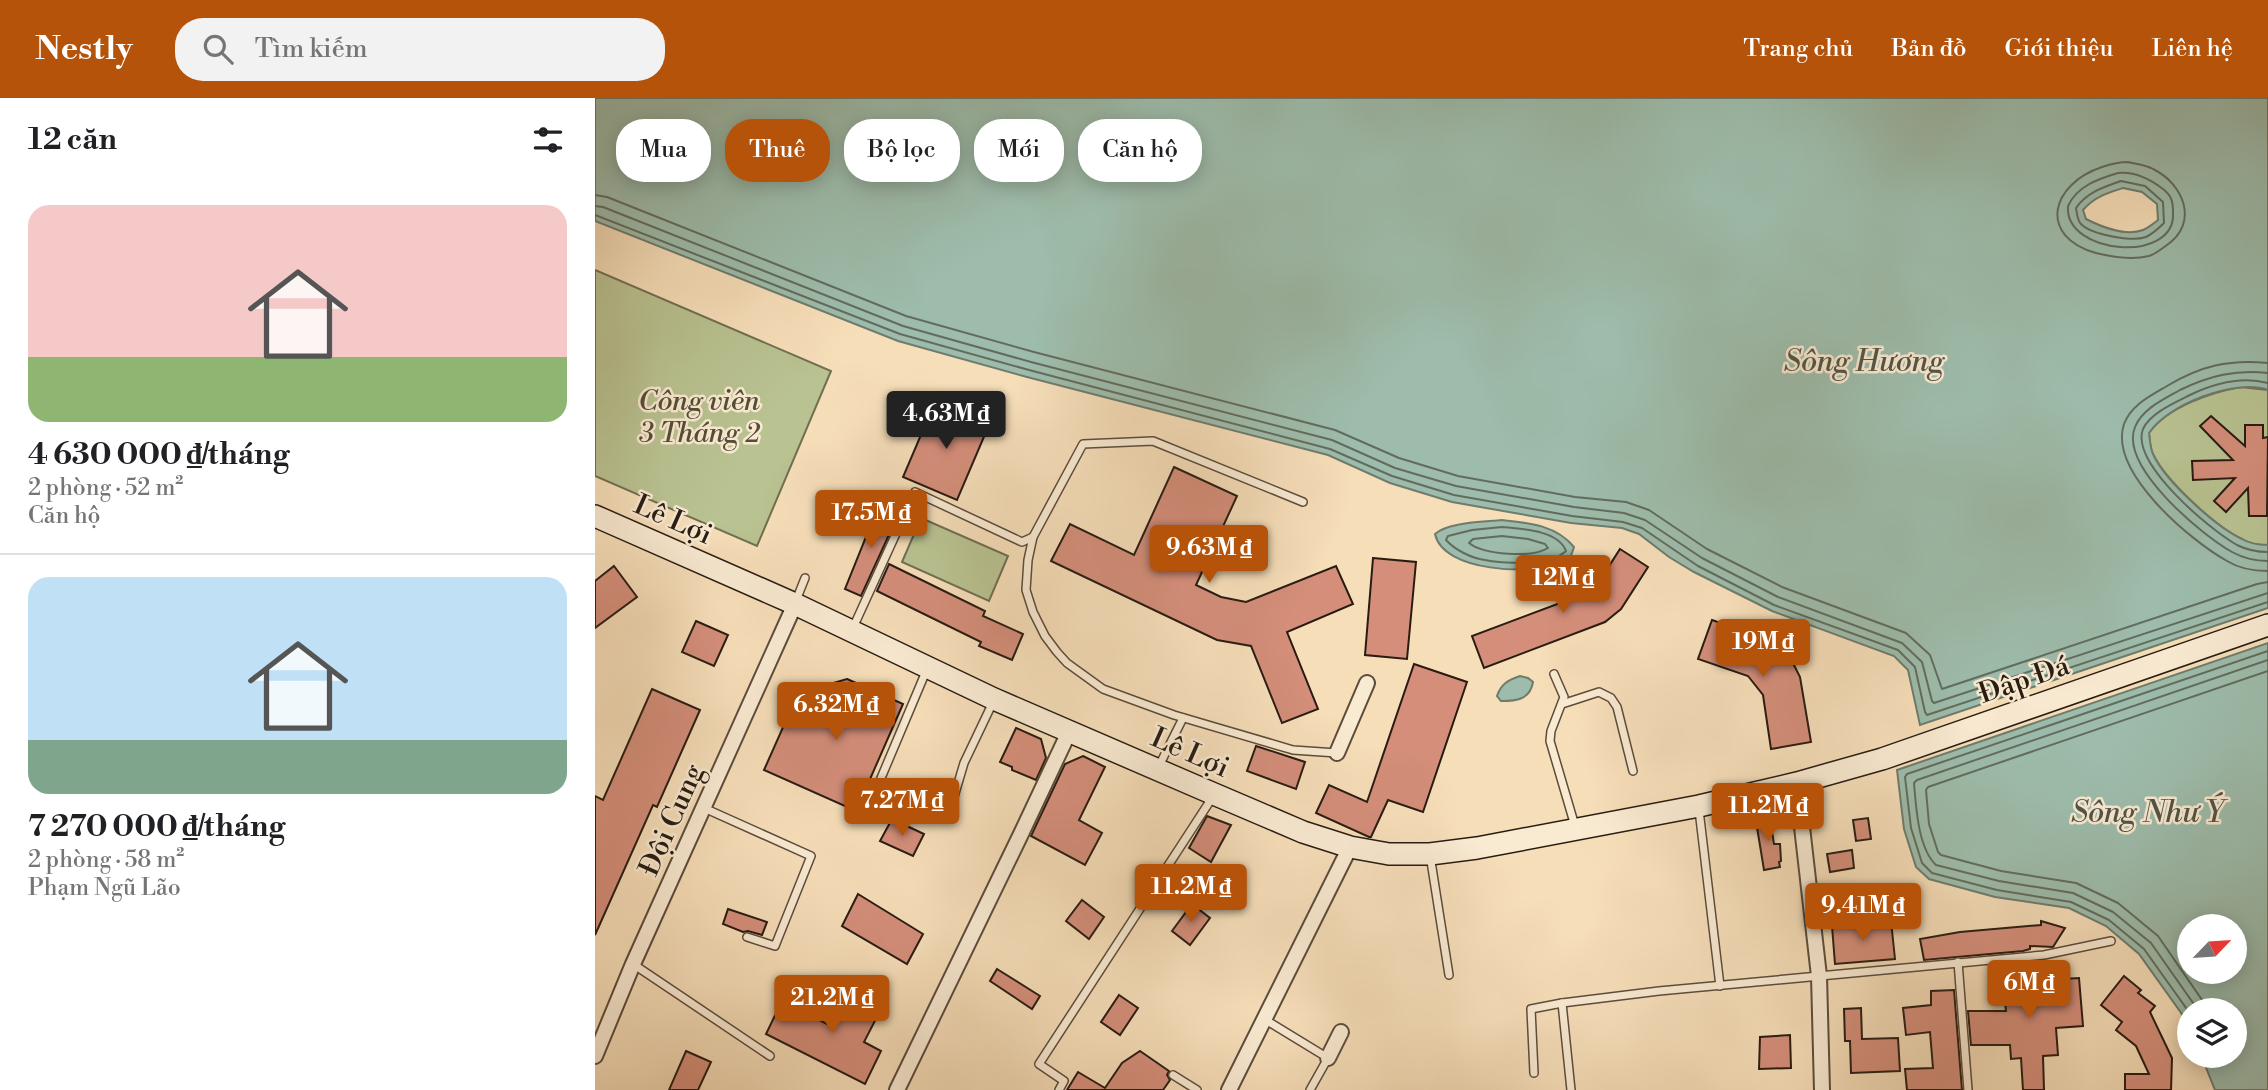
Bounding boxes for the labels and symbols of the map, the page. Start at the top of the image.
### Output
water label: Sông Hương [1784,343,1946,381]
park label: Công viên 3 Tháng 2 [638,384,761,451]
pin: 4.63M ₫ [881,392,1011,451]
street label: Lê Lợi [628,487,718,553]
pin: 17.5M ₫ [806,490,936,550]
pin: 9.63M ₫ [1144,526,1274,585]
pin: 12M ₫ [1514,556,1612,615]
pin: 19M ₫ [1714,620,1812,679]
street label: Đập Đá [1974,648,2075,712]
pin: 6.32M ₫ [771,682,901,742]
street label: Lê Lợi [1145,720,1235,786]
street label: Đội Cung [632,758,712,881]
pin: 7.27M ₫ [837,778,967,838]
pin: 11.2M ₫ [1703,784,1833,843]
water label: Sông Như Ý [2071,792,2229,832]
pin: 11.2M ₫ [1126,864,1256,924]
pin: 9.41M ₫ [1798,884,1928,943]
north arrow [2177,914,2247,984]
pin: 6M ₫ [1988,960,2070,1020]
pin: 21.2M ₫ [767,976,897,1035]

